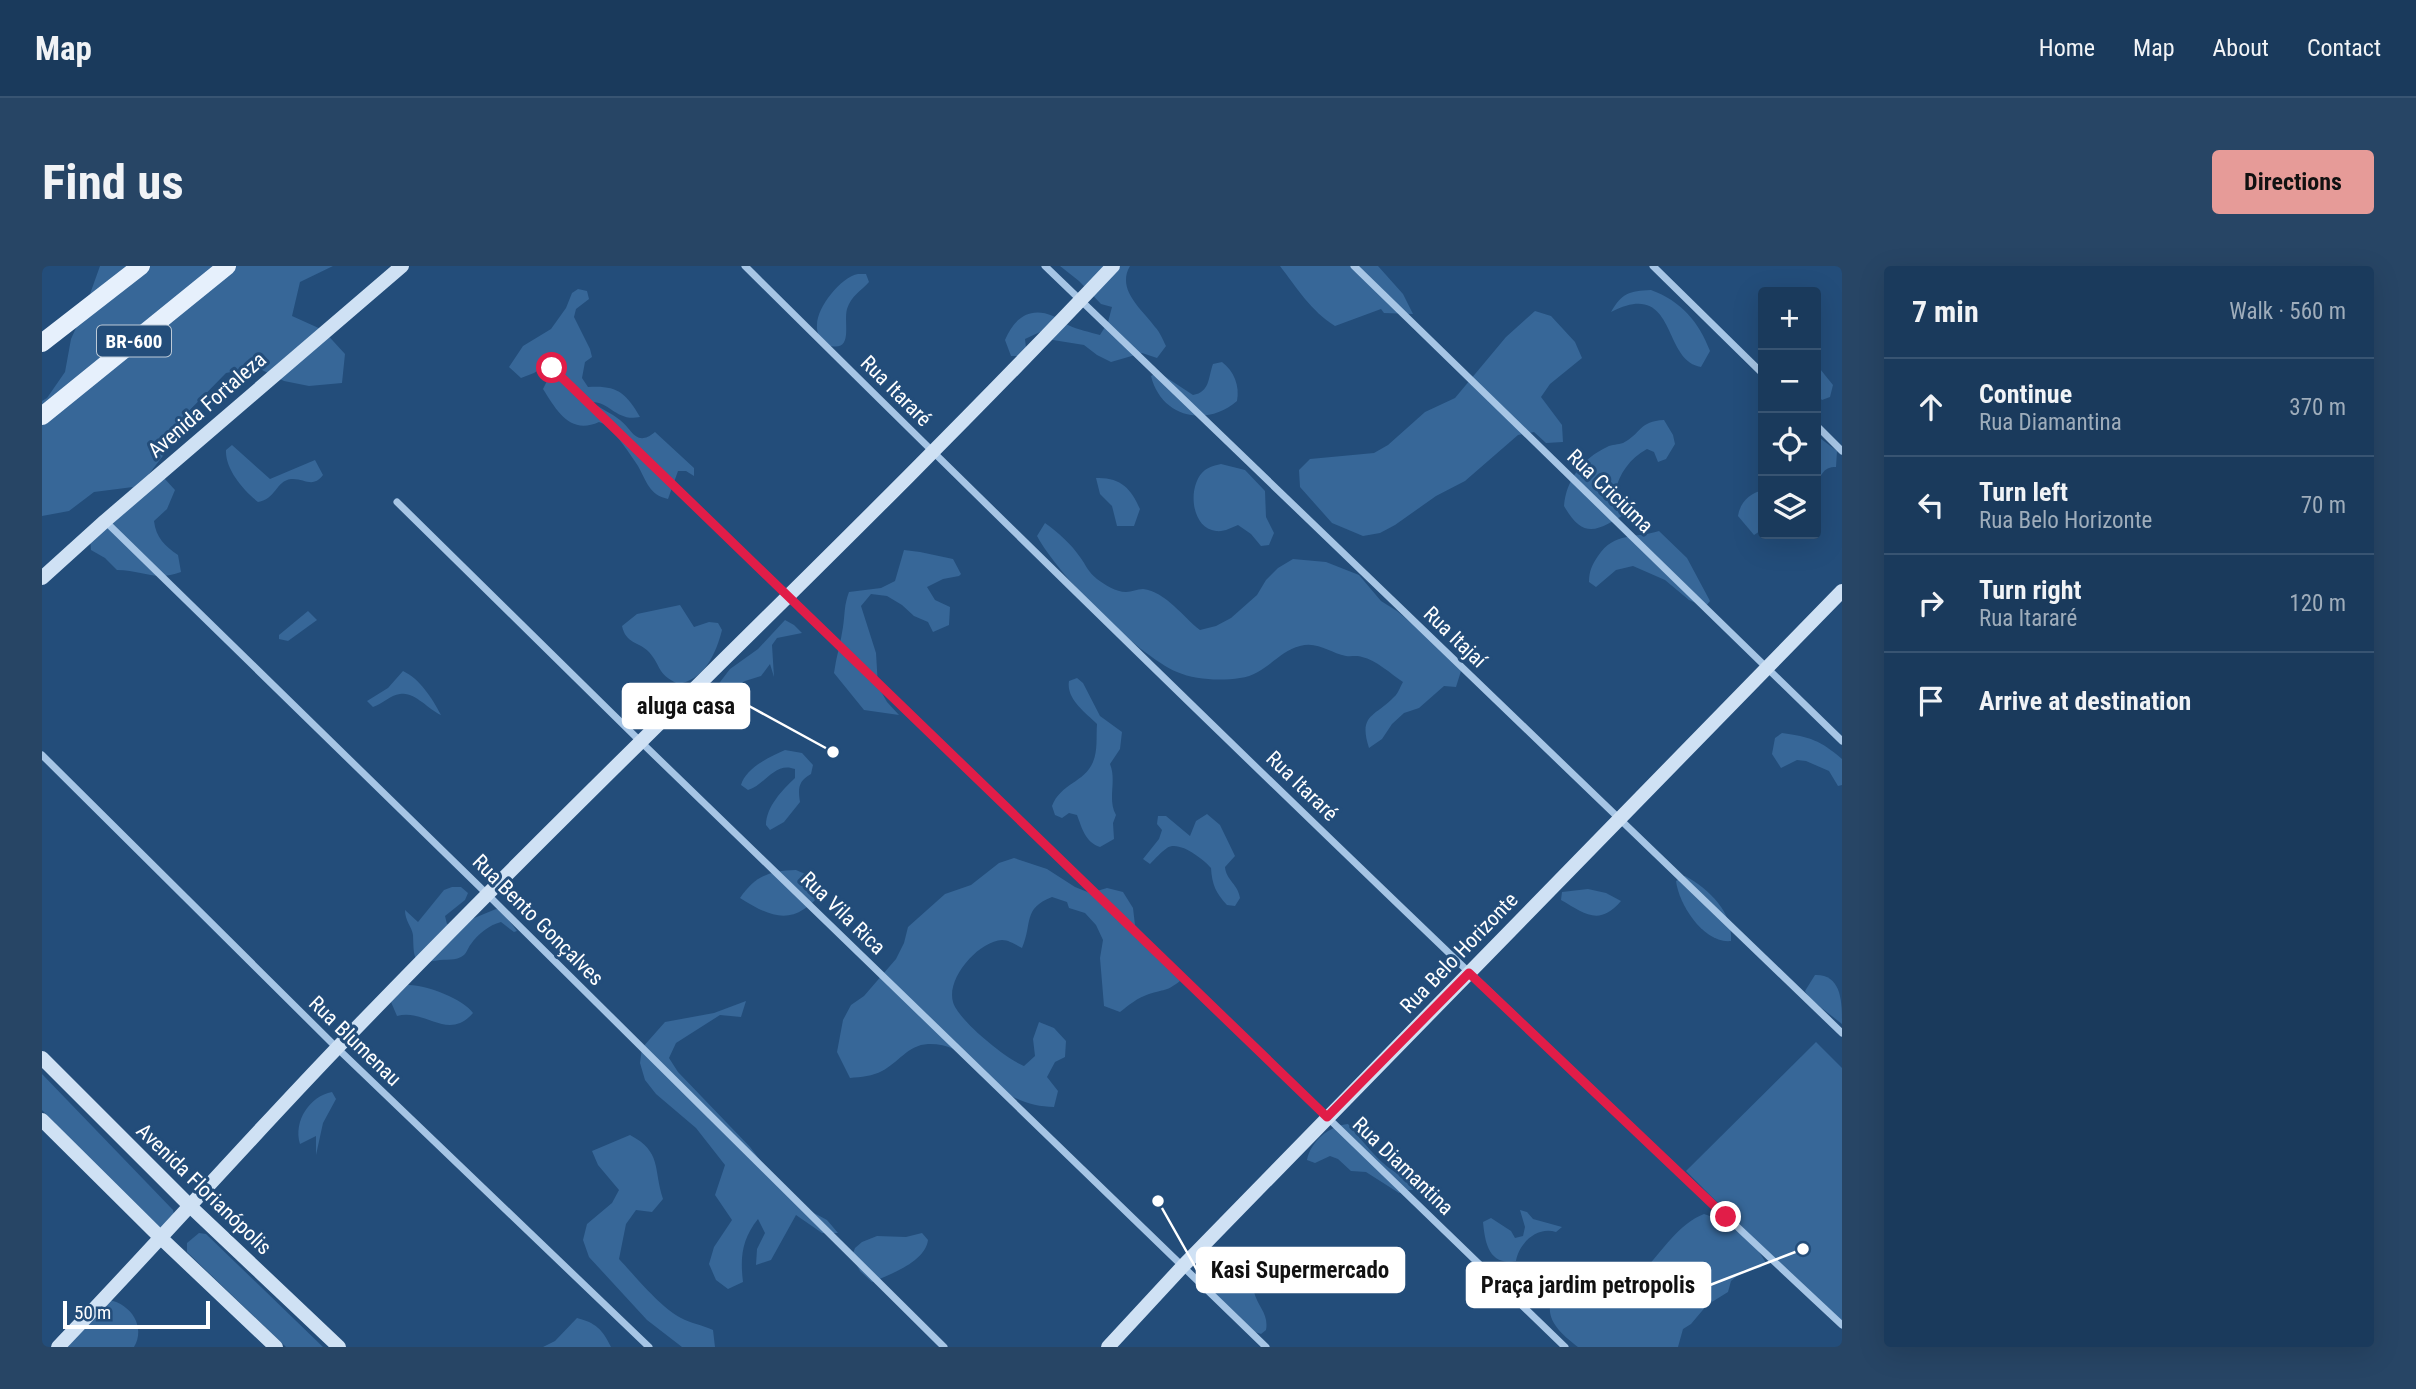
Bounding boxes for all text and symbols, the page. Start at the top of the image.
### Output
text: Map [35,29,92,68]
text: Home [2039,34,2095,62]
text: Map [2133,34,2175,62]
text: About [2213,34,2269,62]
text: Contact [2307,34,2381,62]
button: Directions [2212,150,2374,214]
text: Find us [42,154,184,211]
map controls [1758,287,1821,539]
button: + [1758,287,1821,350]
text: 7 min [1912,294,1979,329]
text: Walk · 560 m [2229,298,2346,325]
road number: BR-600 [97,326,171,356]
street label: Avenida Fortaleza [143,347,271,463]
button: − [1758,350,1821,413]
street label: Rua Itararé [856,351,936,431]
route start [536,352,567,383]
text: Continue [1979,379,2072,409]
icon: ahead [1912,388,1950,426]
text: 370 m [2289,394,2346,421]
text: Rua Diamantina [1979,409,2122,436]
button: locate [1758,413,1821,476]
street label: Rua Criciúma [1562,444,1658,538]
button: layers [1758,476,1821,539]
text: Turn left [1979,477,2068,507]
icon: left [1912,486,1950,524]
text: 70 m [2301,492,2346,519]
text: Rua Belo Horizonte [1979,507,2152,534]
text: Turn right [1979,575,2081,605]
icon: right [1912,584,1950,622]
text: 120 m [2289,590,2346,617]
street label: Rua Itajaí [1419,601,1492,673]
text: Rua Itararé [1979,605,2077,632]
icon: arrive [1912,682,1950,720]
callout: aluga casa [623,684,749,728]
text: Arrive at destination [1979,686,2191,716]
text: aluga casa [637,693,735,720]
street label: Rua Itararé [1261,746,1343,826]
street label: Rua Bento Gonçalves [468,850,608,990]
street label: Rua Vila Rica [796,867,890,959]
street label: Rua Belo Horizonte [1395,888,1523,1018]
street label: Rua Blumenau [304,991,406,1091]
street label: Rua Diamantina [1348,1112,1458,1220]
street label: Avenida Florianópolis [132,1118,276,1260]
route end [1710,1201,1741,1232]
callout: Kasi Supermercado [1197,1248,1404,1292]
text: Kasi Supermercado [1211,1257,1389,1284]
callout: Praça jardim petropolis [1467,1263,1710,1307]
text: Praça jardim petropolis [1481,1272,1695,1299]
scale bar [63,1298,210,1330]
text: 50 m [74,1301,111,1324]

